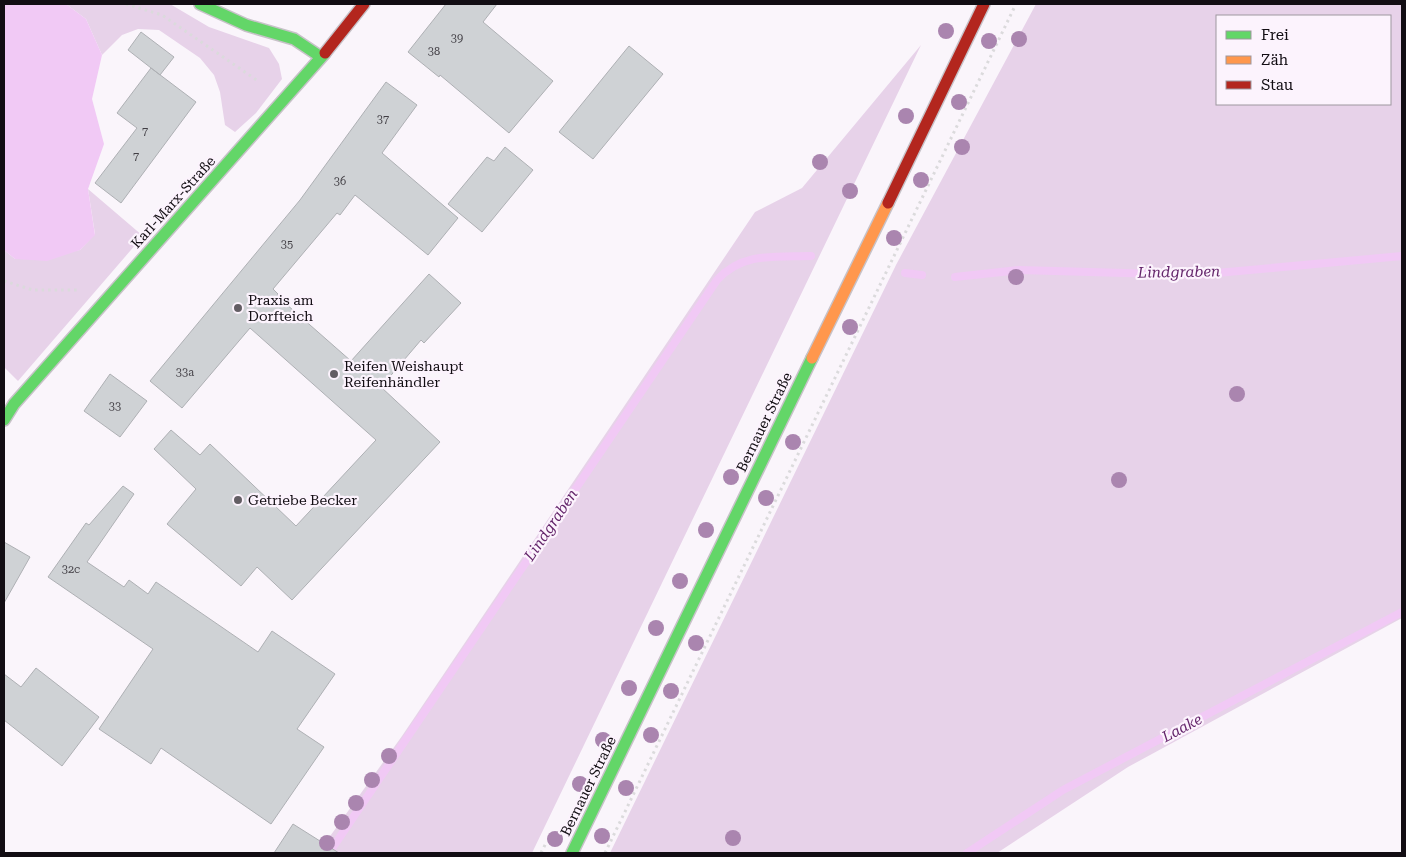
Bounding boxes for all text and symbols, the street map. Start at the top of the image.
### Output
legend [1216,15,1391,105]
text: Frei [1261,26,1289,44]
house number: 39 [451,32,463,45]
house number: 38 [428,45,440,58]
text: Zäh [1261,51,1289,69]
text: Stau [1261,76,1294,94]
house number: 37 [377,113,389,126]
house number: 7 [142,125,148,138]
house number: 7 [133,150,139,163]
street label: Karl-Marx-Straße [128,153,219,251]
house number: 36 [334,175,346,188]
house number: 35 [281,238,293,251]
water label: Lindgraben [1137,262,1220,282]
place label: Praxis am Dorfteich [248,292,314,324]
marker: Praxis am Dorfteich [232,302,244,314]
place label: Reifen Weishaupt Reifenhändler [344,358,464,390]
house number: 33a [176,366,194,379]
marker: Reifen Weishaupt Reifenhändler [328,368,340,380]
street label: Bernauer Straße [733,369,795,474]
house number: 33 [109,400,121,413]
water label: Lindgraben [520,486,582,565]
place label: Getriebe Becker [248,492,357,508]
marker: Getriebe Becker [232,494,244,506]
house number: 32c [62,563,80,576]
water label: Laake [1158,710,1206,746]
street label: Bernauer Straße [557,733,619,838]

